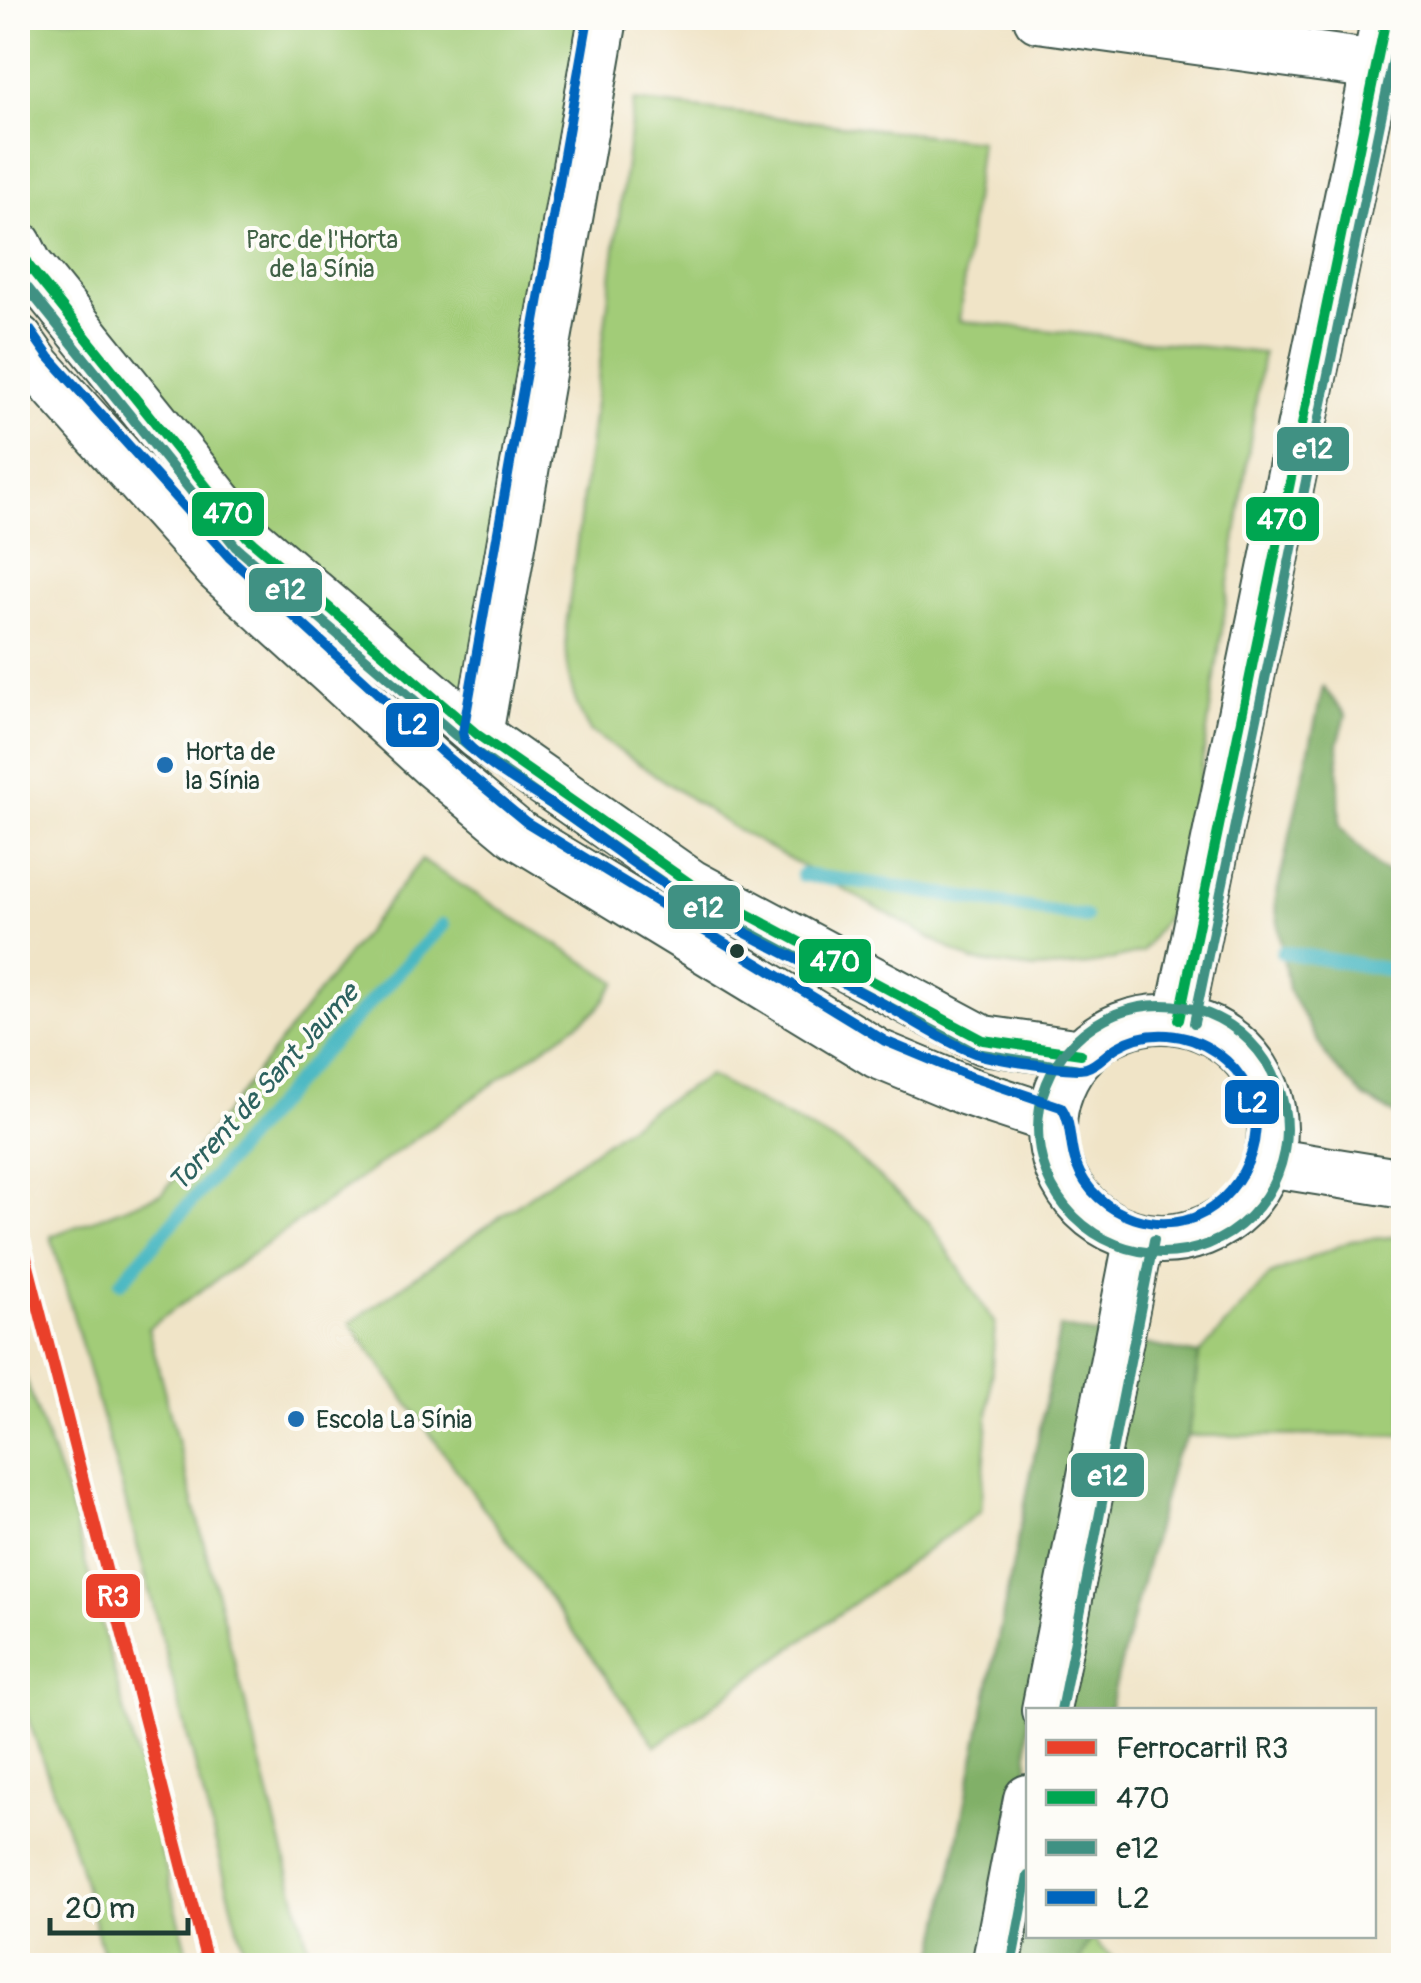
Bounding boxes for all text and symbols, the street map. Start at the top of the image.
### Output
park label: Parc de l'Horta de la Sínia [246,225,398,285]
line badge: e12 [1275,425,1351,473]
text: e12 [1292,432,1333,467]
line badge: 470 [190,490,266,538]
line badge: 470 [1244,495,1321,543]
text: 470 [203,497,253,532]
text: 470 [1257,503,1307,538]
line badge: e12 [247,566,324,614]
text: e12 [265,573,306,608]
line badge: L2 [384,701,441,749]
text: L2 [396,708,428,743]
place label: Horta de la Sínia [185,737,276,797]
marker: Horta de la Sínia [154,754,176,776]
line badge: e12 [666,883,742,931]
text: e12 [683,891,724,926]
line badge: 470 [797,937,873,985]
unlabelled marker [727,941,747,961]
text: 470 [810,945,860,980]
water label: Torrent de Sant Jaume [161,974,369,1199]
line badge: L2 [1223,1078,1281,1126]
text: L2 [1236,1086,1268,1121]
place label: Escola La Sínia [316,1405,472,1436]
marker: Escola La Sínia [285,1408,307,1430]
line badge: e12 [1069,1451,1146,1499]
text: e12 [1087,1459,1128,1494]
line badge: R3 [84,1572,142,1620]
text: R3 [97,1580,129,1615]
legend [1026,1708,1376,1938]
text: Ferrocarril R3 [1116,1730,1289,1767]
text: 470 [1116,1780,1170,1817]
text: e12 [1116,1830,1159,1867]
scale bar [50,1873,188,1935]
text: L2 [1116,1880,1150,1917]
text: 20 m [65,1890,135,1927]

